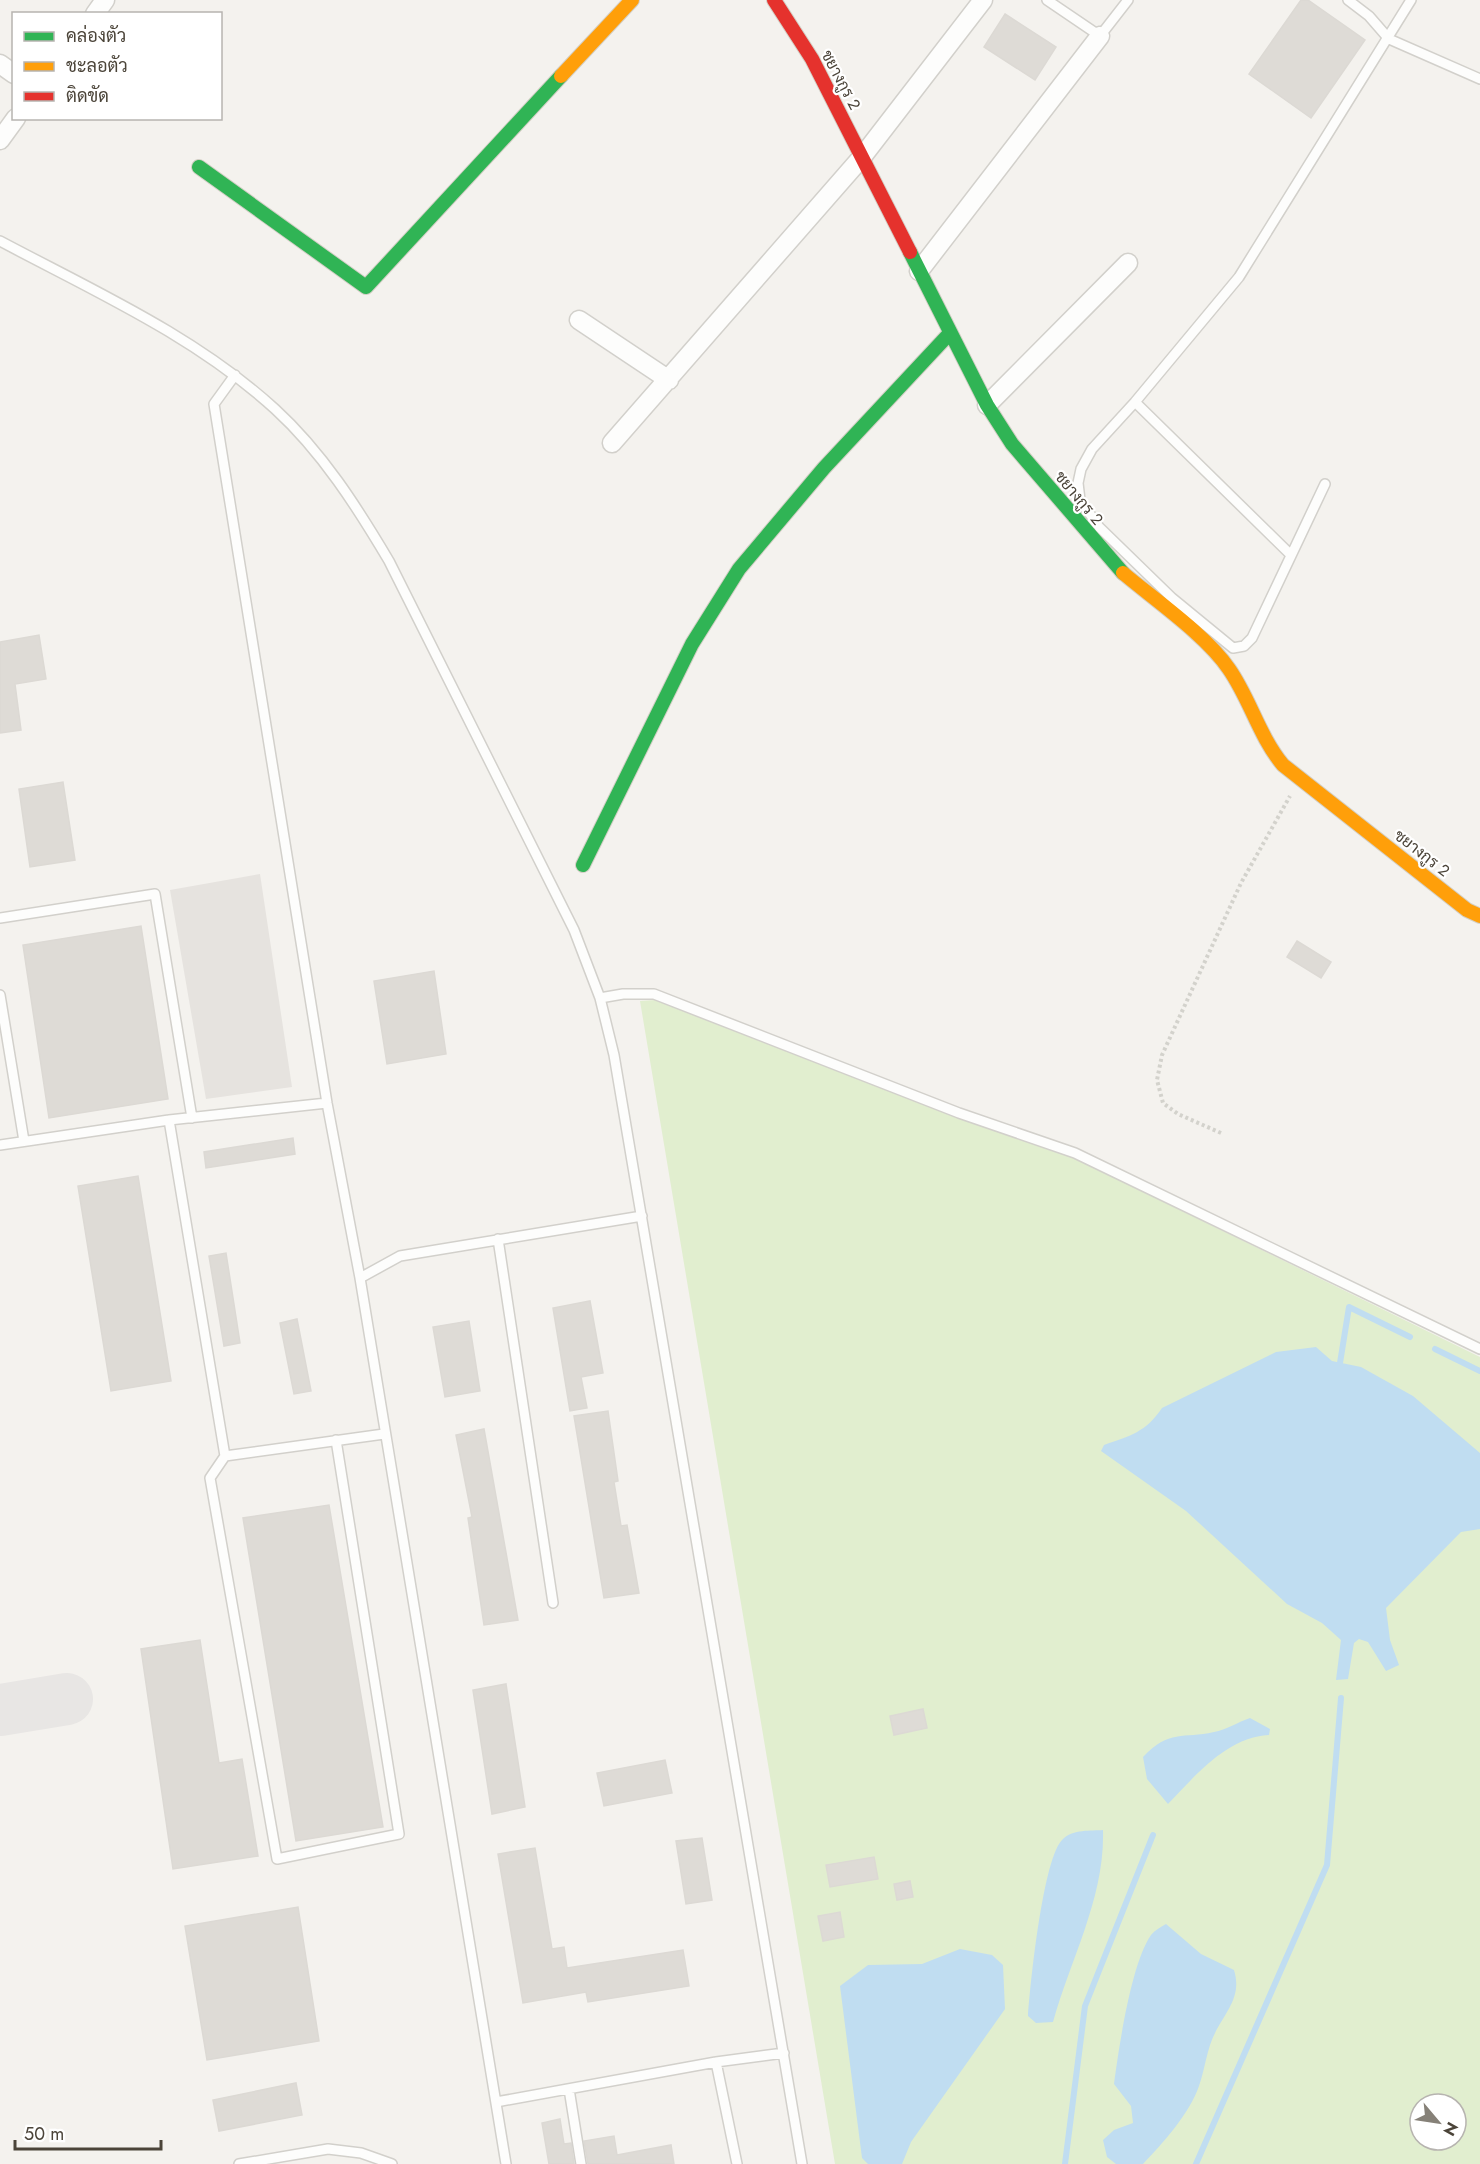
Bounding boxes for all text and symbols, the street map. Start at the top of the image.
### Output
legend [12,12,222,120]
text: คล่องตัว [66,23,126,49]
street label: ชยางกูร 2 [816,46,866,114]
text: ชะลอตัว [66,53,128,79]
text: ติดขัด [66,83,109,109]
street label: ชยางกูร 2 [1049,466,1109,530]
street label: ชยางกูร 2 [1389,824,1455,882]
north arrow [1408,2092,1468,2152]
scale bar [15,2113,160,2151]
text: N [1438,2118,1464,2140]
text: 50 m [24,2121,64,2147]

